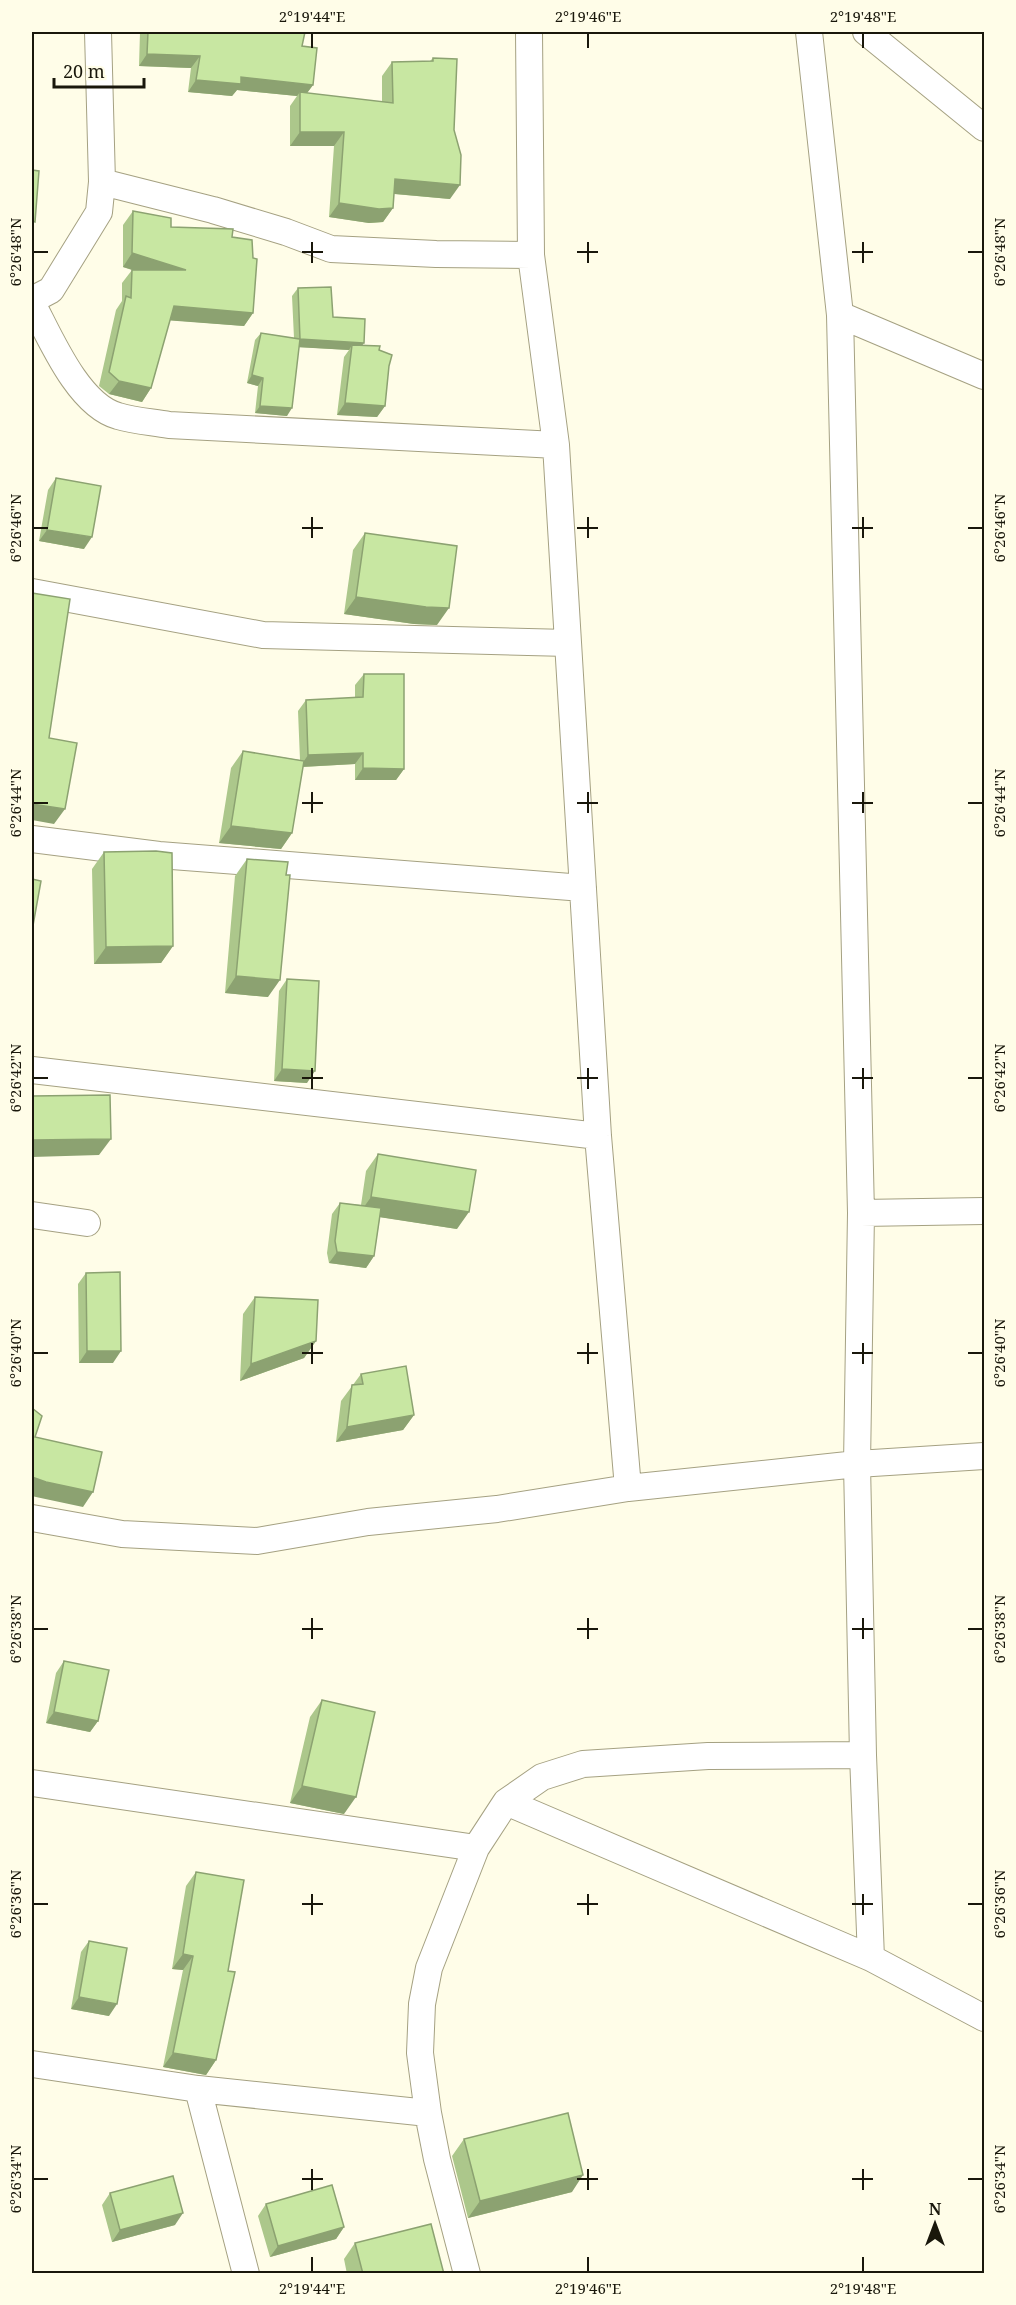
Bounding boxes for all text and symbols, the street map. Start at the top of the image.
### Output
text: 2°19'44"E [279,6,345,26]
text: 2°19'46"E [555,6,621,26]
text: 2°19'48"E [830,6,896,26]
scale bar [54,51,144,89]
text: 20 m [63,59,105,83]
text: 6°26'48"N [5,217,25,286]
text: 6°26'48"N [989,217,1009,286]
text: 6°26'46"N [5,493,25,562]
text: 6°26'46"N [989,493,1009,562]
text: 6°26'44"N [5,768,25,837]
text: 6°26'44"N [989,768,1009,837]
text: 6°26'42"N [5,1043,25,1112]
text: 6°26'42"N [989,1043,1009,1112]
text: 6°26'40"N [5,1318,25,1387]
text: 6°26'40"N [989,1318,1009,1387]
text: 6°26'38"N [5,1594,25,1663]
text: 6°26'38"N [989,1594,1009,1663]
text: 6°26'36"N [5,1869,25,1938]
text: 6°26'36"N [989,1869,1009,1938]
text: 6°26'34"N [5,2144,25,2213]
text: 6°26'34"N [989,2144,1009,2213]
north arrow [905,2194,965,2254]
text: N [929,2198,942,2220]
text: 2°19'44"E [279,2278,345,2298]
text: 2°19'46"E [555,2278,621,2298]
text: 2°19'48"E [830,2278,896,2298]

